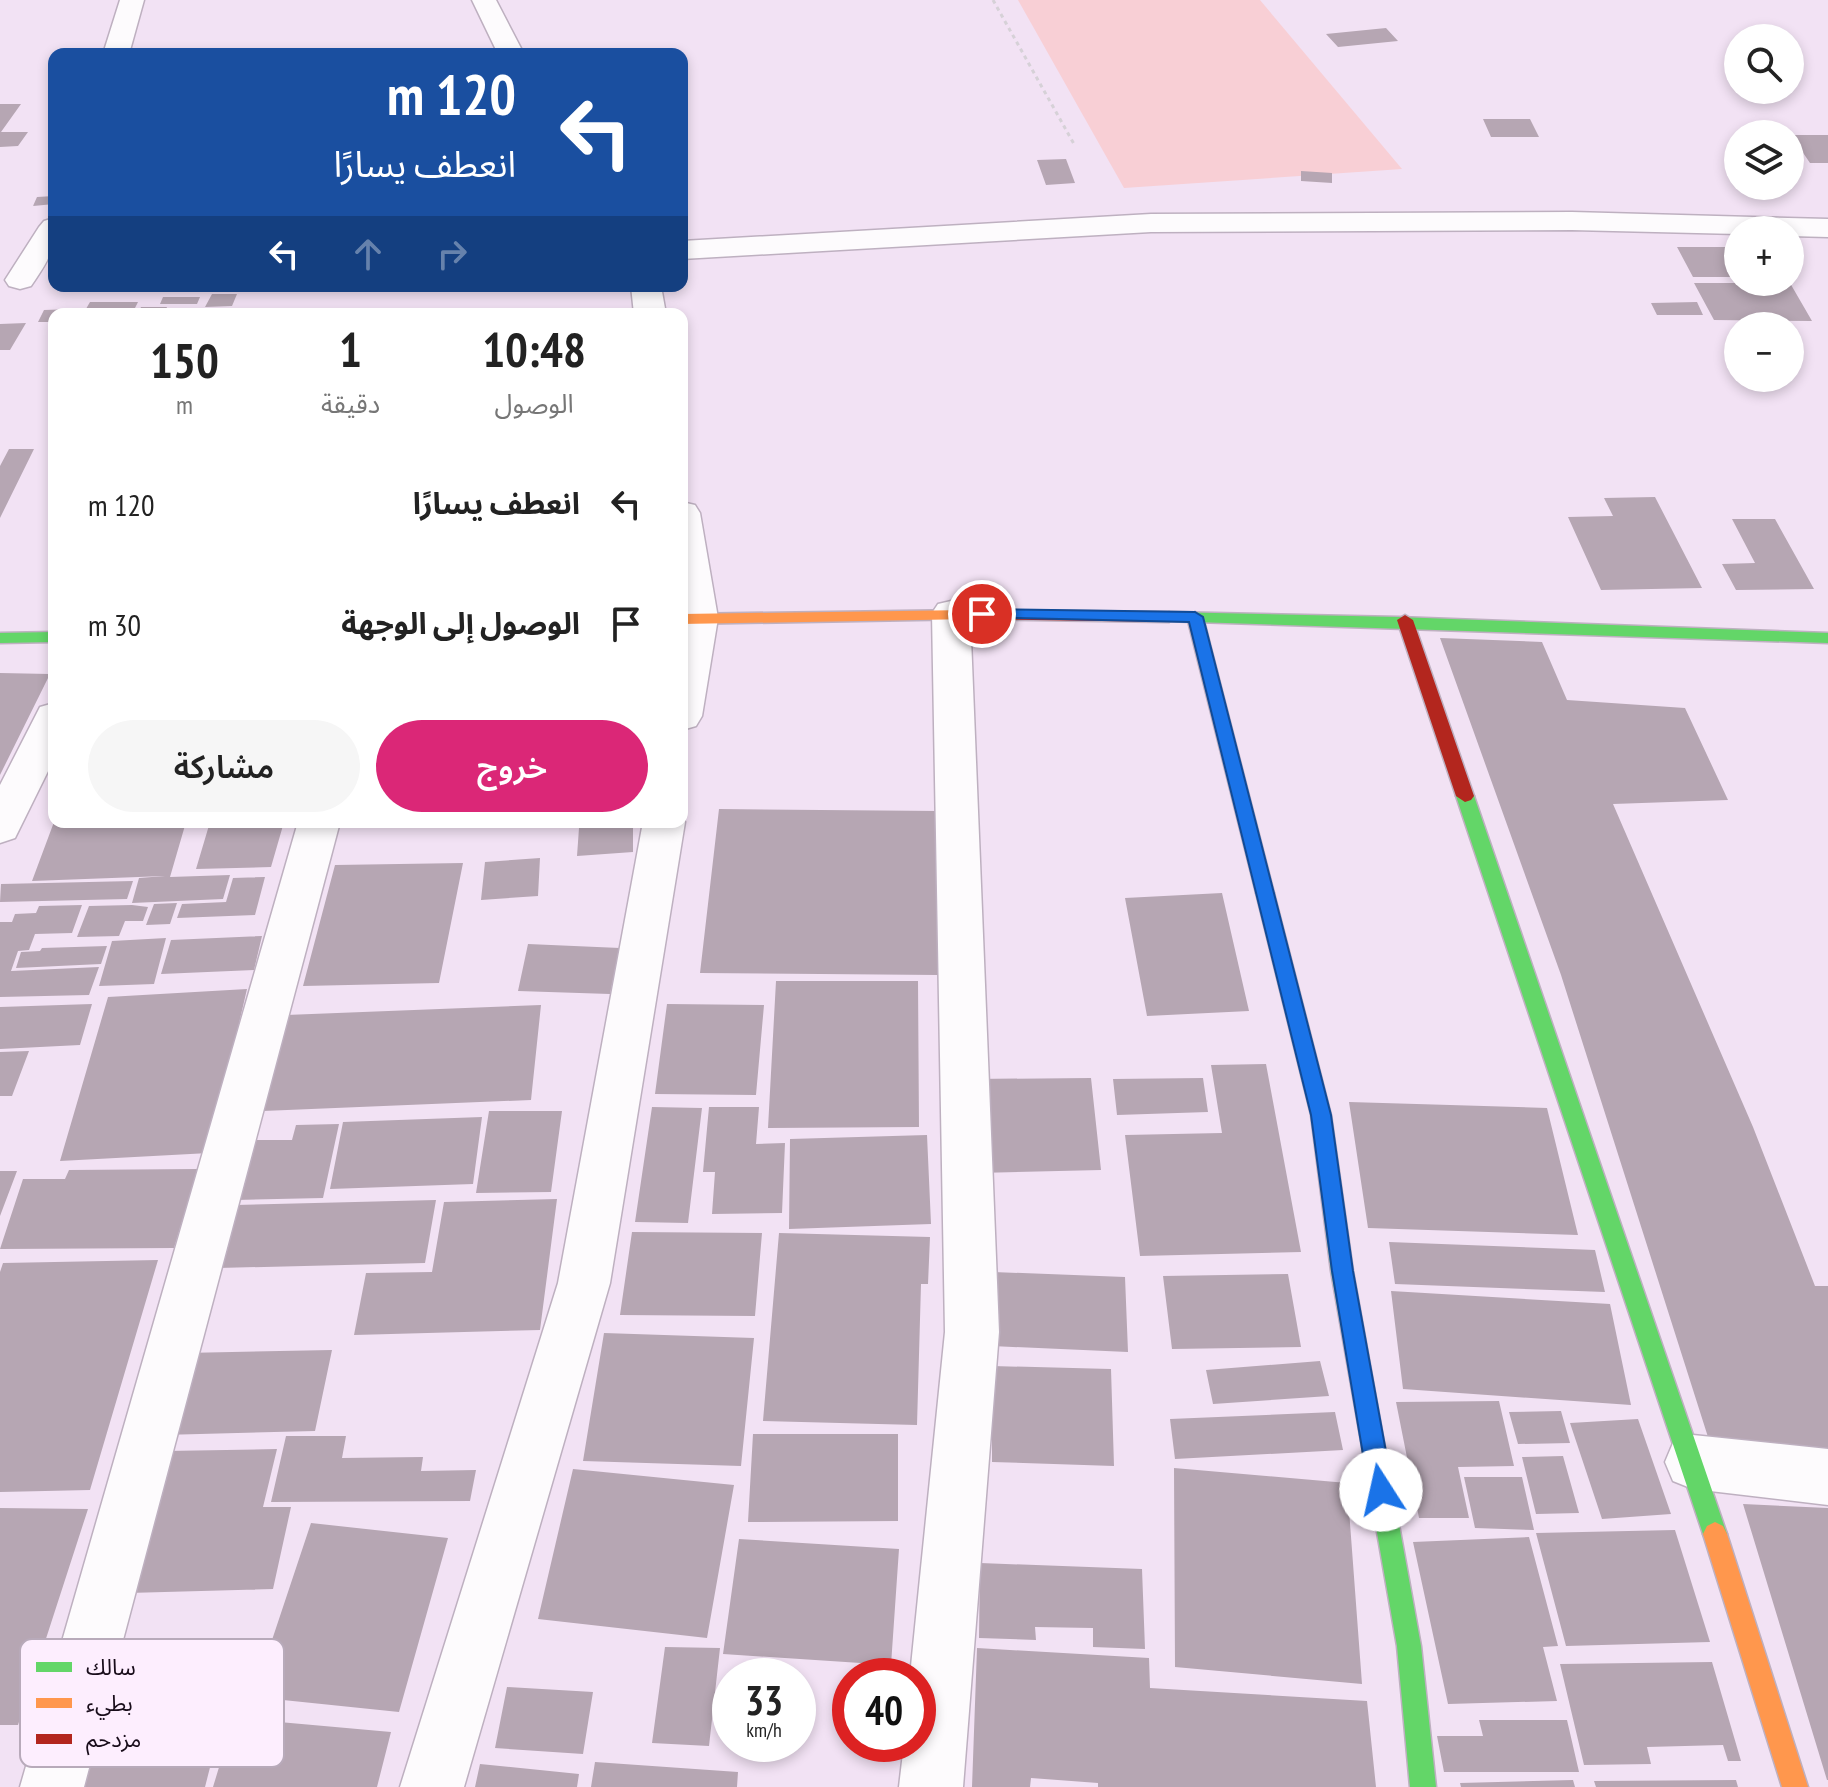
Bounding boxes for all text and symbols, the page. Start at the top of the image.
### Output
map controls [1724,24,1804,392]
button: search [1724,24,1804,104]
text: 120 m [387,58,516,130]
icon: left [544,80,648,184]
button: layers [1724,120,1804,200]
text: انعطف يسارًا [334,140,516,187]
button: + [1724,216,1804,296]
icon: left [262,232,306,276]
icon: ahead [346,232,390,276]
icon: right [430,232,474,276]
button: − [1724,312,1804,392]
text: 1 [339,318,362,380]
text: 10:48 [482,318,586,380]
text: 150 [150,329,219,391]
text: دقيقة [321,387,380,420]
text: الوصول [495,387,574,420]
text: m [176,388,193,421]
icon: left [604,482,648,526]
text: انعطف يسارًا [413,483,580,522]
text: 120 m [88,485,154,524]
pin [948,580,1016,648]
icon: arrive [960,592,1004,636]
icon: arrive [604,602,648,646]
text: الوصول إلى الوجهة [341,603,580,642]
text: 30 m [88,605,141,644]
button: مشاركة [88,720,360,812]
button: خروج [376,720,648,812]
position arrow [1339,1448,1423,1532]
legend [20,1639,284,1767]
text: سالك [86,1653,136,1681]
speed limit sign: 40 [832,1658,936,1762]
text: 33 [745,1674,783,1726]
text: بطيء [86,1689,133,1720]
text: km/h [746,1717,782,1743]
text: مزدحم [86,1725,141,1756]

